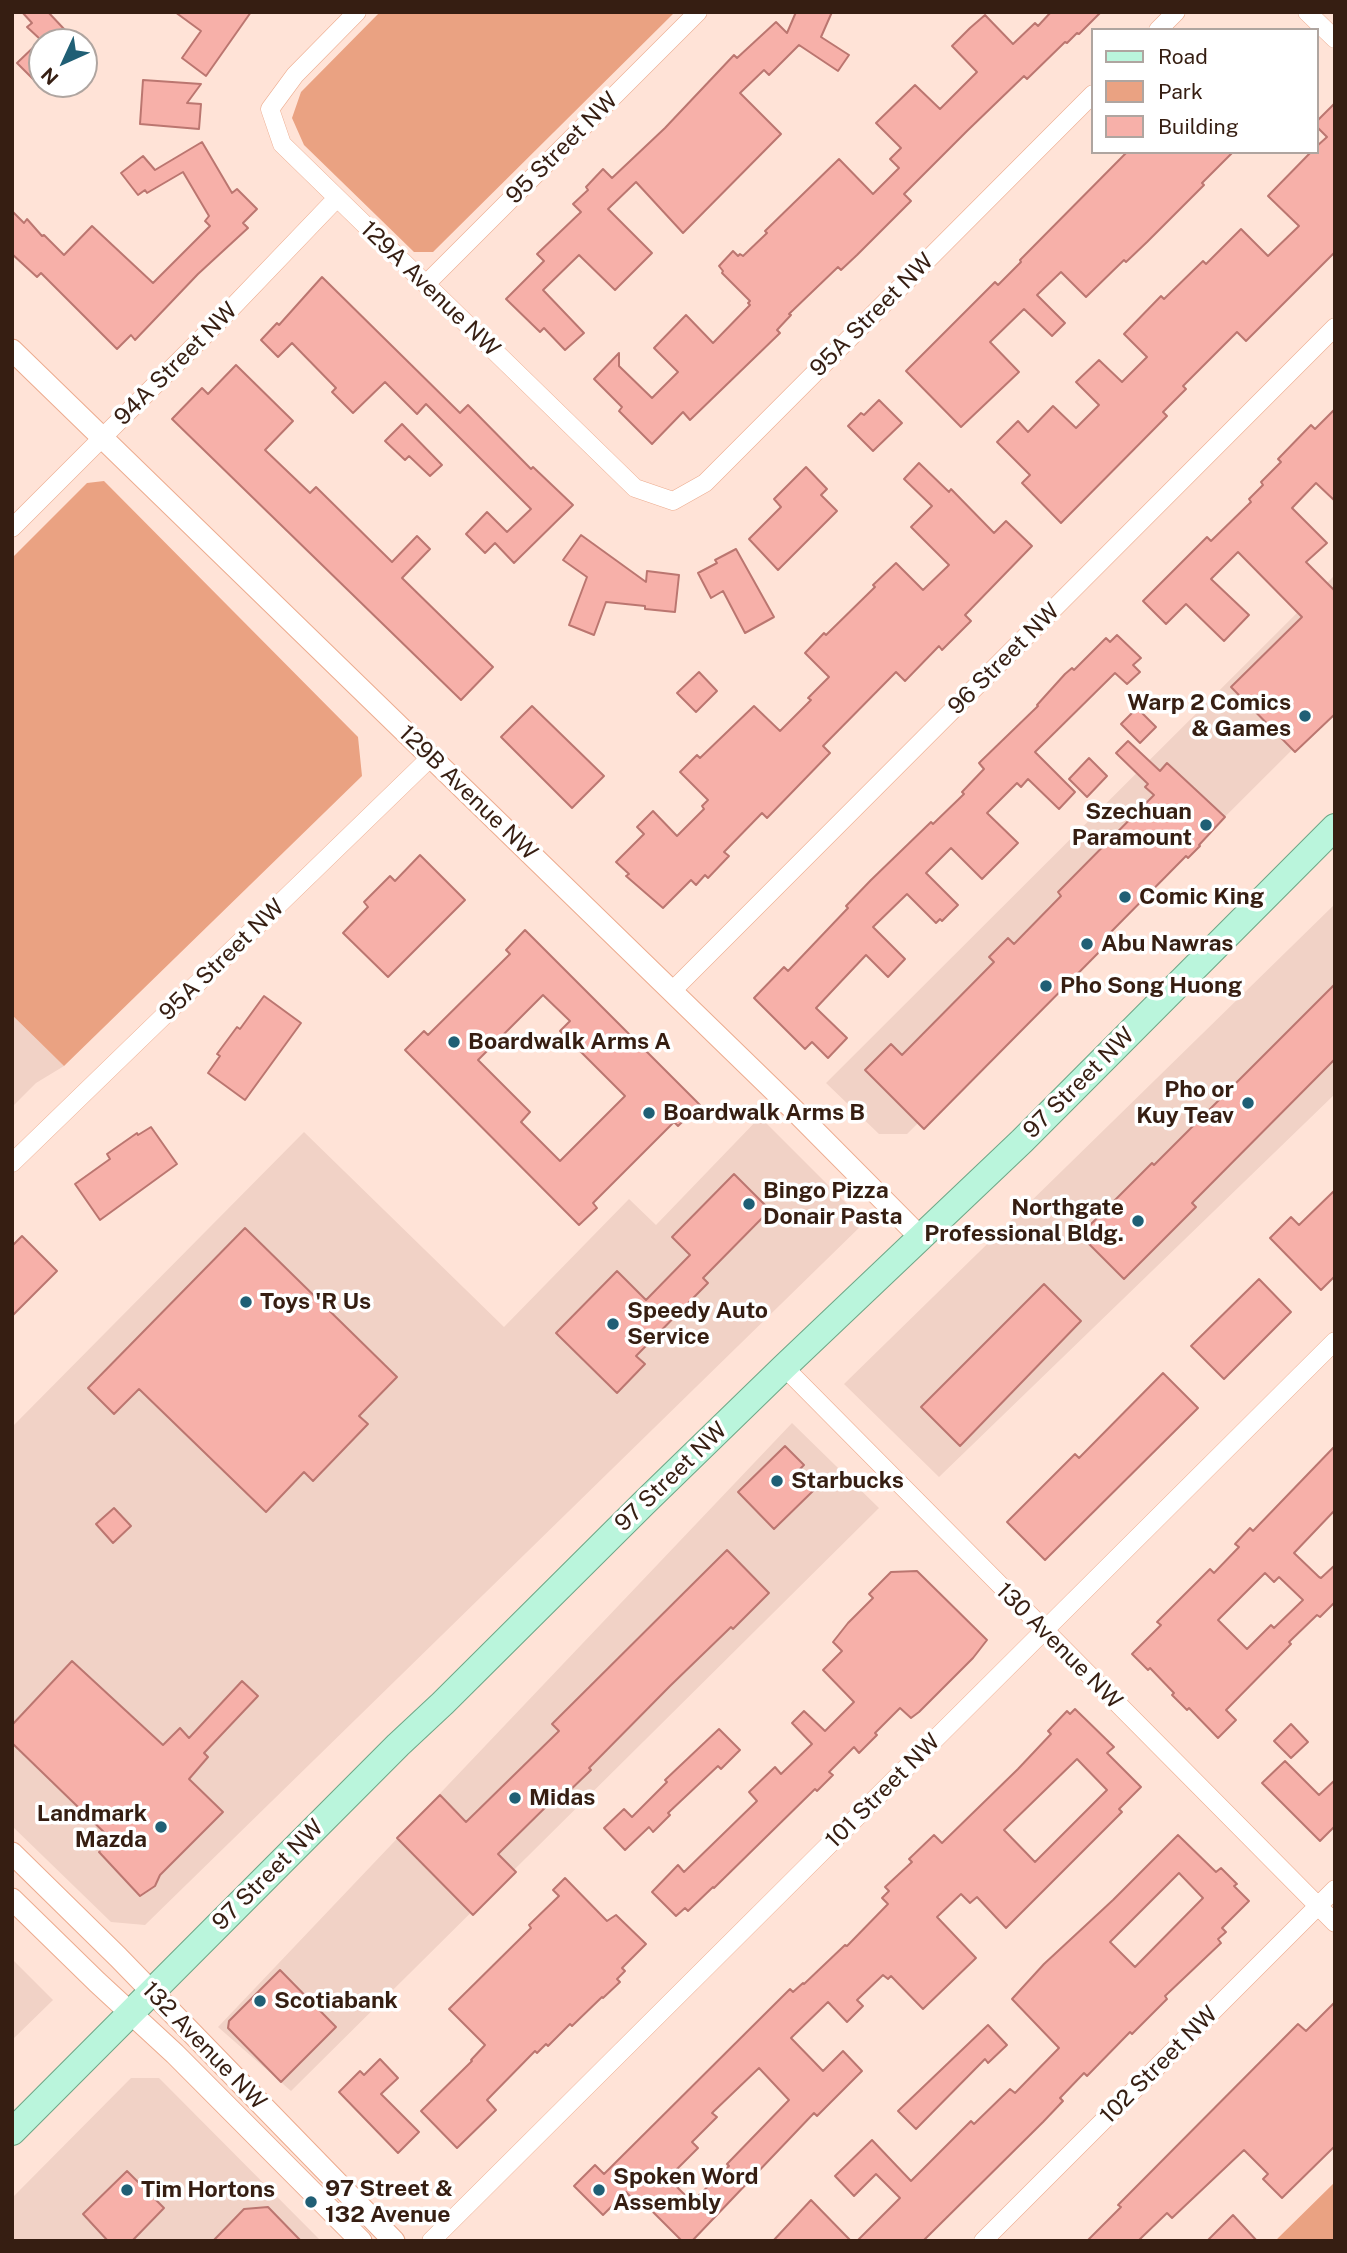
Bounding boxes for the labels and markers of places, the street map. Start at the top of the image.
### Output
place label: Warp 2 Comics & Games [1127,689,1291,743]
marker: Warp 2 Comics & Games [1297,708,1313,724]
place label: Szechuan Paramount [1072,798,1192,852]
marker: Szechuan Paramount [1198,817,1214,833]
place label: Comic King [1139,883,1264,911]
marker: Comic King [1117,889,1133,905]
place label: Abu Nawras [1101,930,1233,958]
marker: Abu Nawras [1079,936,1095,952]
place label: Pho Song Huong [1060,972,1242,1000]
marker: Pho Song Huong [1038,978,1054,994]
place label: Boardwalk Arms A [468,1028,671,1056]
marker: Boardwalk Arms A [446,1034,462,1050]
place label: Pho or Kuy Teav [1136,1076,1234,1130]
marker: Pho or Kuy Teav [1240,1095,1256,1111]
place label: Boardwalk Arms B [663,1099,865,1127]
marker: Boardwalk Arms B [641,1105,657,1121]
place label: Bingo Pizza Donair Pasta [763,1177,902,1231]
place label: Northgate Professional Bldg. [924,1194,1124,1248]
marker: Bingo Pizza Donair Pasta [741,1196,757,1212]
marker: Northgate Professional Bldg. [1130,1213,1146,1229]
place label: Toys 'R Us [260,1288,371,1316]
marker: Toys 'R Us [238,1294,254,1310]
place label: Speedy Auto Service [627,1297,768,1351]
marker: Speedy Auto Service [605,1316,621,1332]
place label: Starbucks [791,1467,904,1495]
marker: Starbucks [769,1473,785,1489]
place label: Midas [529,1784,595,1812]
marker: Midas [507,1790,523,1806]
place label: Landmark Mazda [37,1800,147,1854]
marker: Landmark Mazda [153,1819,169,1835]
place label: Scotiabank [274,1987,398,2015]
marker: Scotiabank [252,1993,268,2009]
place label: Spoken Word Assembly [613,2163,759,2217]
place label: 97 Street & 132 Avenue [325,2175,453,2229]
place label: Tim Hortons [141,2176,275,2204]
marker: Tim Hortons [119,2182,135,2198]
marker: Spoken Word Assembly [591,2182,607,2198]
marker: 97 Street & 132 Avenue [303,2194,319,2210]

